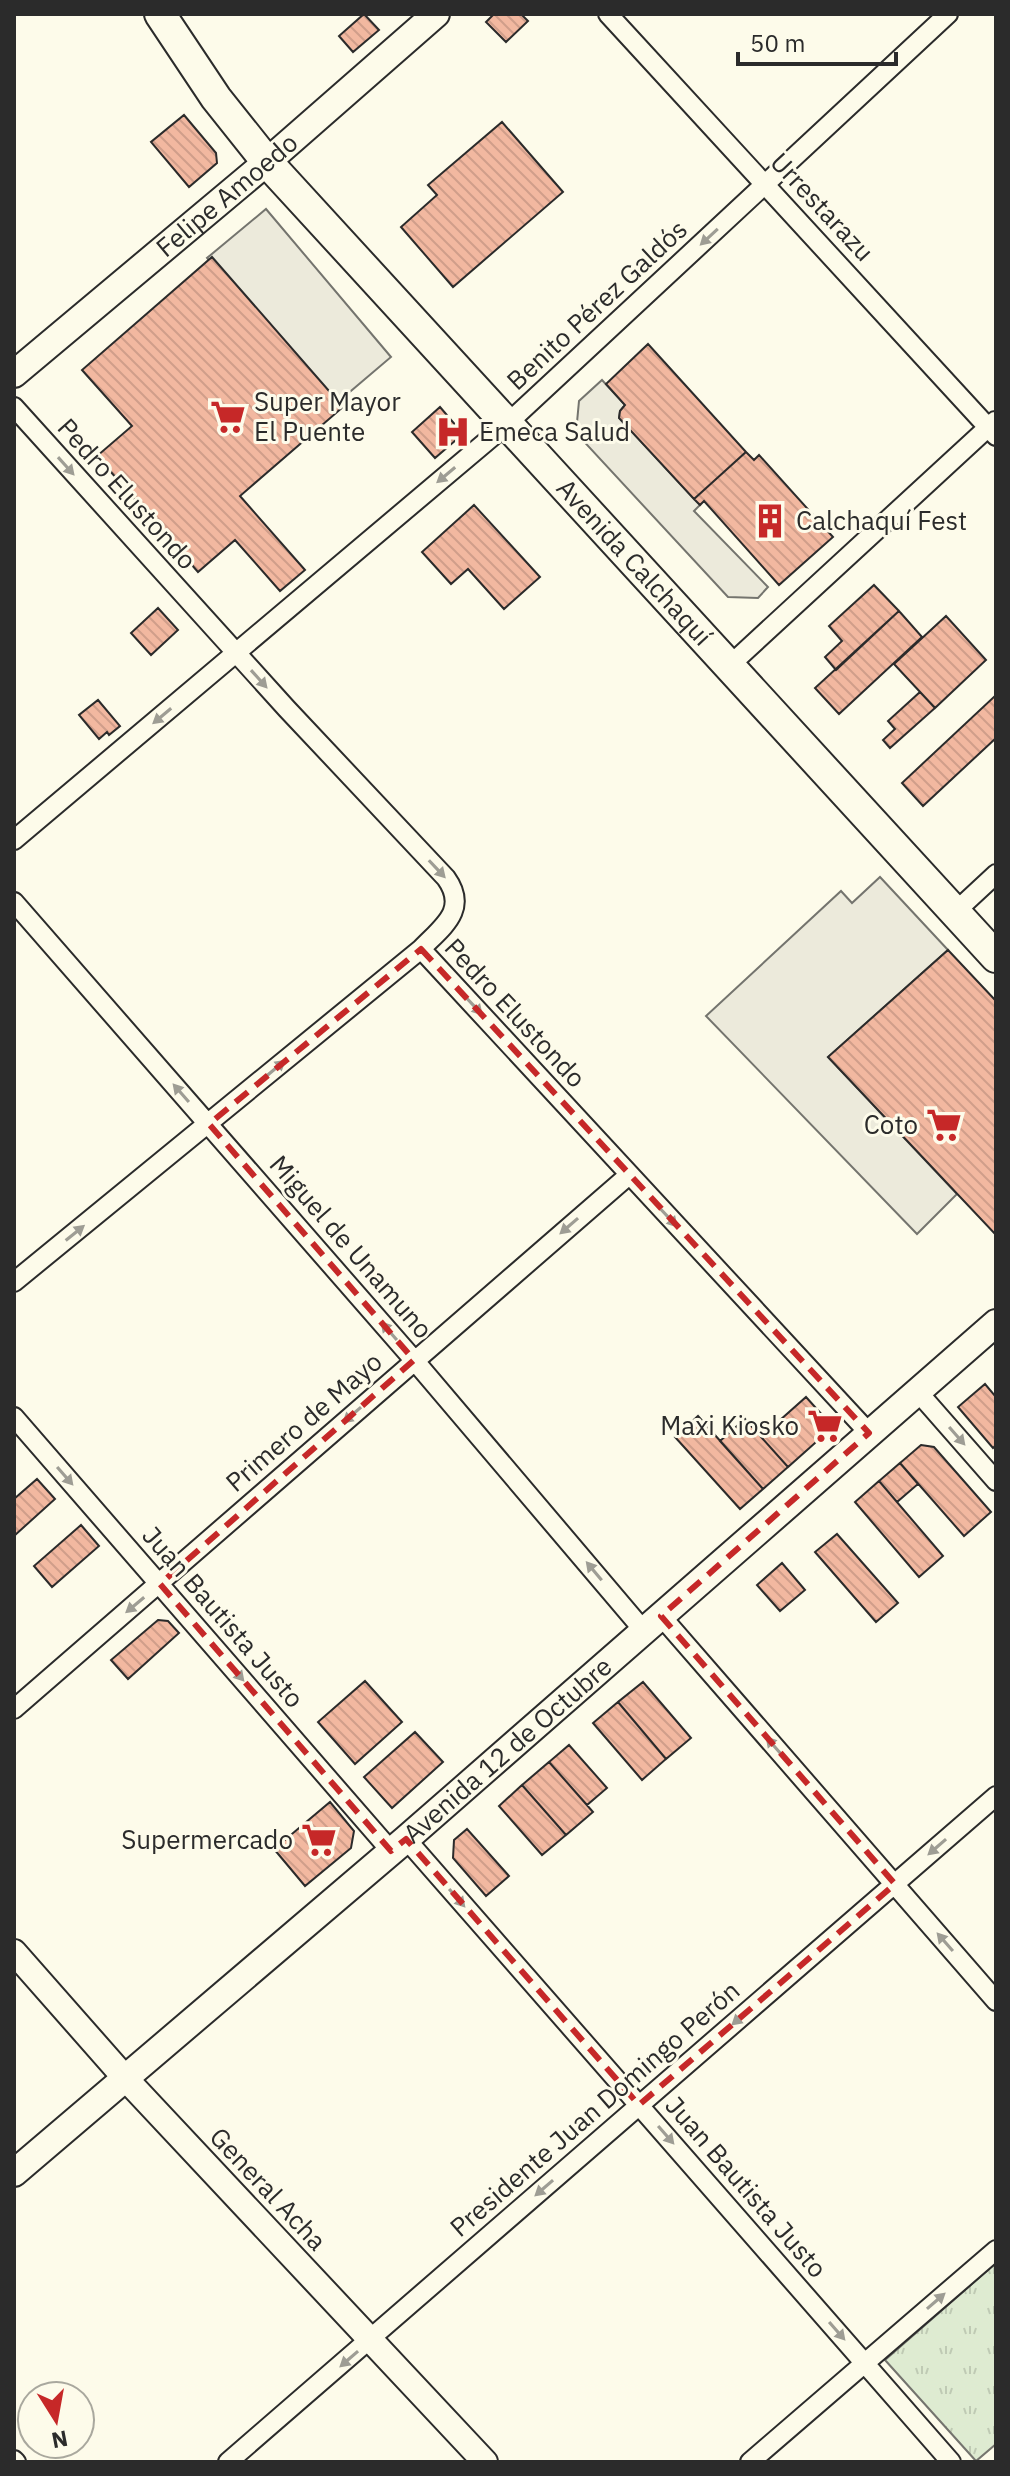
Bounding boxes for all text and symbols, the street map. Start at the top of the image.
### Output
scale bar [738,16,896,66]
text: 50 m [750,27,805,59]
street label: Felipe Amoedo [148,125,304,264]
street label: Urrestarazu [764,145,882,268]
street label: Benito Pérez Galdós [499,212,694,397]
one-way arrow [699,228,718,246]
place label: Super Mayor El Puente [254,384,401,448]
supermarket icon: Super Mayor El Puente [209,398,247,436]
street label: Pedro Elustondo [51,411,205,576]
hospital icon: Emeca Salud [434,413,472,451]
place label: Emeca Salud [479,414,630,448]
one-way arrow [56,456,74,475]
one-way arrow [437,466,457,483]
street label: Avenida Calchaquí [550,471,720,653]
building icon: Calchaquí Fest [751,502,789,540]
place label: Calchaquí Fest [796,503,967,537]
one-way arrow [250,669,268,688]
one-way arrow [153,707,173,724]
one-way arrow [427,859,445,878]
street label: Pedro Elustondo [438,930,594,1094]
one-way arrow [464,997,482,1016]
one-way arrow [266,1060,287,1077]
one-way arrow [173,1083,190,1103]
supermarket icon: Coto [925,1106,963,1144]
place label: Coto [864,1107,918,1141]
street label: Miguel de Unamuno [263,1148,441,1345]
one-way arrow [659,1209,677,1228]
one-way arrow [560,1217,580,1234]
one-way arrow [65,1225,85,1241]
one-way arrow [380,1321,398,1340]
street label: Primero de Mayo [218,1344,389,1498]
one-way arrow [342,1406,362,1423]
supermarket icon: Maxi Kiosko [806,1407,844,1445]
place label: Maxi Kiosko [660,1408,799,1442]
one-way arrow [948,1426,965,1446]
one-way arrow [56,1466,74,1485]
street label: Juan Bautista Justo [136,1518,312,1714]
one-way arrow [586,1561,603,1581]
one-way arrow [126,1596,146,1613]
street label: Avenida 12 de Octubre [395,1649,618,1850]
one-way arrow [227,1662,244,1682]
one-way arrow [766,1736,783,1756]
supermarket icon: Supermercado [300,1821,338,1859]
place label: Supermercado [121,1822,293,1856]
one-way arrow [928,1838,948,1855]
one-way arrow [448,1888,466,1907]
one-way arrow [937,1932,954,1952]
street label: Presidente Juan Domingo Perón [442,1973,746,2244]
one-way arrow [731,2008,751,2025]
street label: Juan Bautista Justo [659,2088,835,2284]
street label: General Acha [203,2120,335,2257]
one-way arrow [657,2125,674,2145]
one-way arrow [535,2179,555,2196]
one-way arrow [926,2293,946,2310]
one-way arrow [828,2321,846,2340]
one-way arrow [339,2350,359,2367]
north arrow [16,2380,96,2460]
text: N [49,2424,71,2456]

